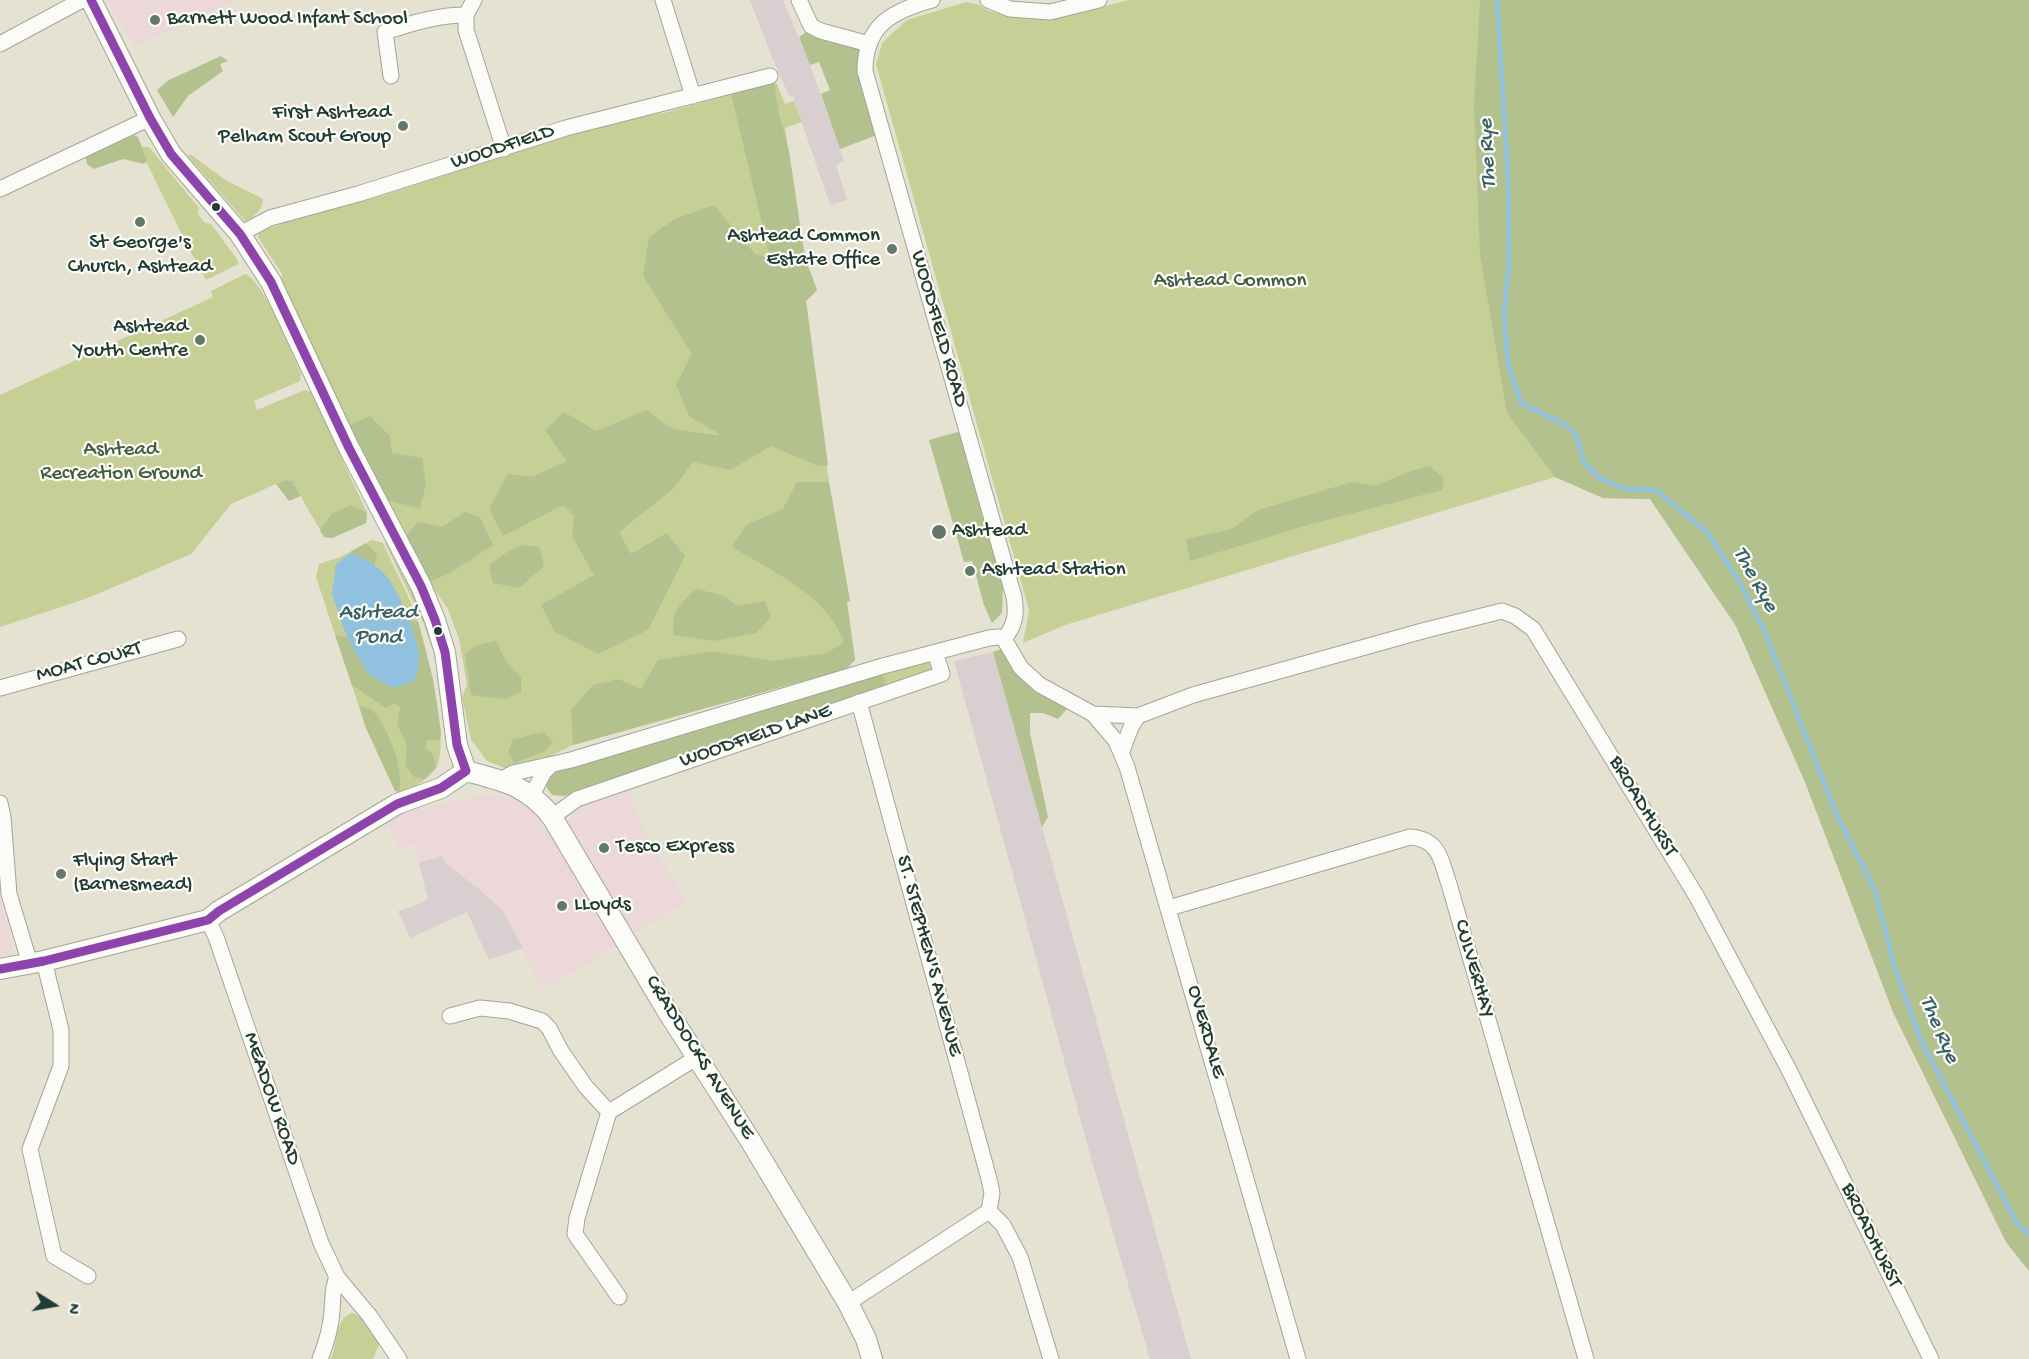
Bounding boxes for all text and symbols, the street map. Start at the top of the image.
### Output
place label: Barnett Wood Infant School [167,7,408,33]
marker: Barnett Wood Infant School [148,13,162,27]
place label: First Ashtead Pelham Scout Group [218,101,391,151]
water label: The Rye [1474,118,1504,190]
marker: First Ashtead Pelham Scout Group [396,119,410,133]
street label: WOODFIELD [448,119,558,177]
unlabelled marker [210,201,222,213]
marker: St George's Church, Ashtead [133,215,147,229]
place label: Ashtead Common Estate Office [727,224,880,274]
place label: St George's Church, Ashtead [68,231,212,281]
marker: Ashtead Common Estate Office [885,242,899,256]
street label: WOODFIELD ROAD [904,248,972,410]
park label: Ashtead Common [1154,269,1306,295]
place label: Ashtead Youth Centre [74,315,188,365]
marker: Ashtead Youth Centre [193,333,207,347]
park label: Ashtead Recreation Ground [40,438,202,488]
place label: Ashtead [952,519,1027,545]
marker: Ashtead [930,523,948,541]
water label: The Rye [1725,543,1783,617]
place label: Ashtead Station [982,558,1126,584]
marker: Ashtead Station [963,564,977,578]
water label: Ashtead Pond [339,601,417,652]
unlabelled marker [432,625,444,637]
street label: MOAT COURT [34,637,144,689]
street label: WOODFIELD LANE [677,699,835,775]
street label: BROADHURST [1602,752,1682,862]
place label: Tesco Express [616,835,734,861]
marker: Tesco Express [597,841,611,855]
place label: Flying Start (Barnesmead) [73,849,193,899]
street label: ST. STEPHEN'S AVENUE [889,853,967,1059]
marker: Flying Start (Barnesmead) [54,867,68,881]
place label: LLoyds [574,893,631,919]
marker: LLoyds [555,899,569,913]
street label: CULVERHAY [1447,917,1499,1021]
street label: CRADDOCKS AVENUE [638,971,760,1145]
street label: OVERDALE [1180,983,1230,1081]
water label: The Rye [1912,992,1964,1068]
street label: MEADOW ROAD [236,1029,306,1169]
street label: BROADHURST [1834,1180,1906,1292]
north arrow [24,1275,84,1335]
text: N [62,1302,82,1315]

